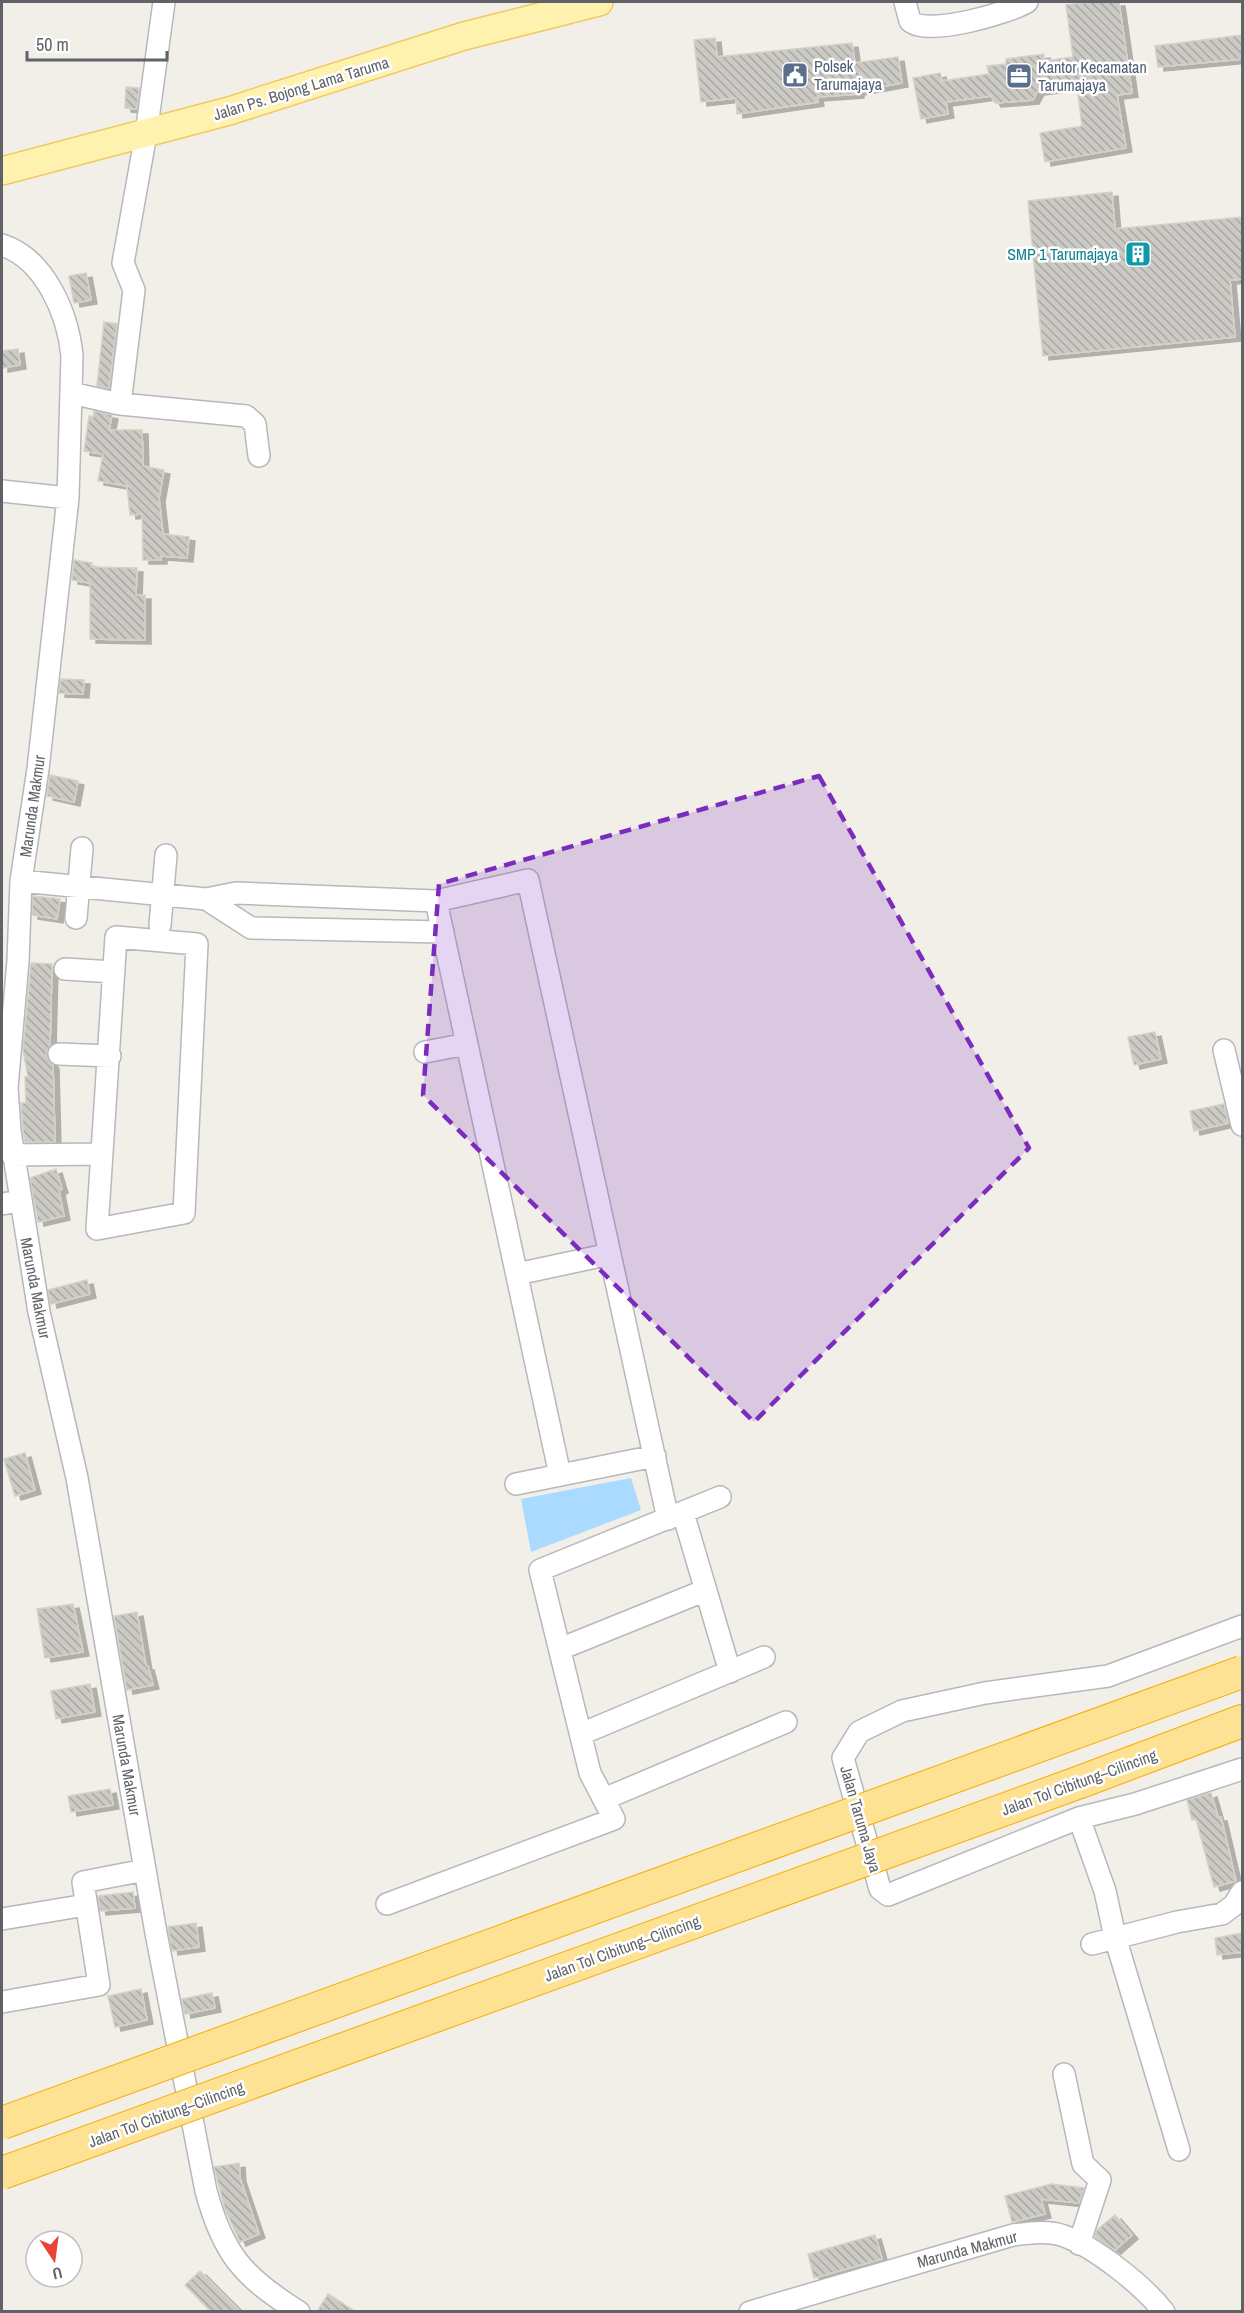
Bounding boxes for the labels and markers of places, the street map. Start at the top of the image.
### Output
place label: Polsek Tarumajaya [814,55,883,95]
place label: Kantor Kecamatan Tarumajaya [1038,56,1147,96]
public building icon: Polsek Tarumajaya [780,60,810,90]
office icon: Kantor Kecamatan Tarumajaya [1004,61,1034,91]
building icon: SMP 1 Tarumajaya [1123,239,1153,269]
place label: SMP 1 Tarumajaya [1007,243,1119,265]

